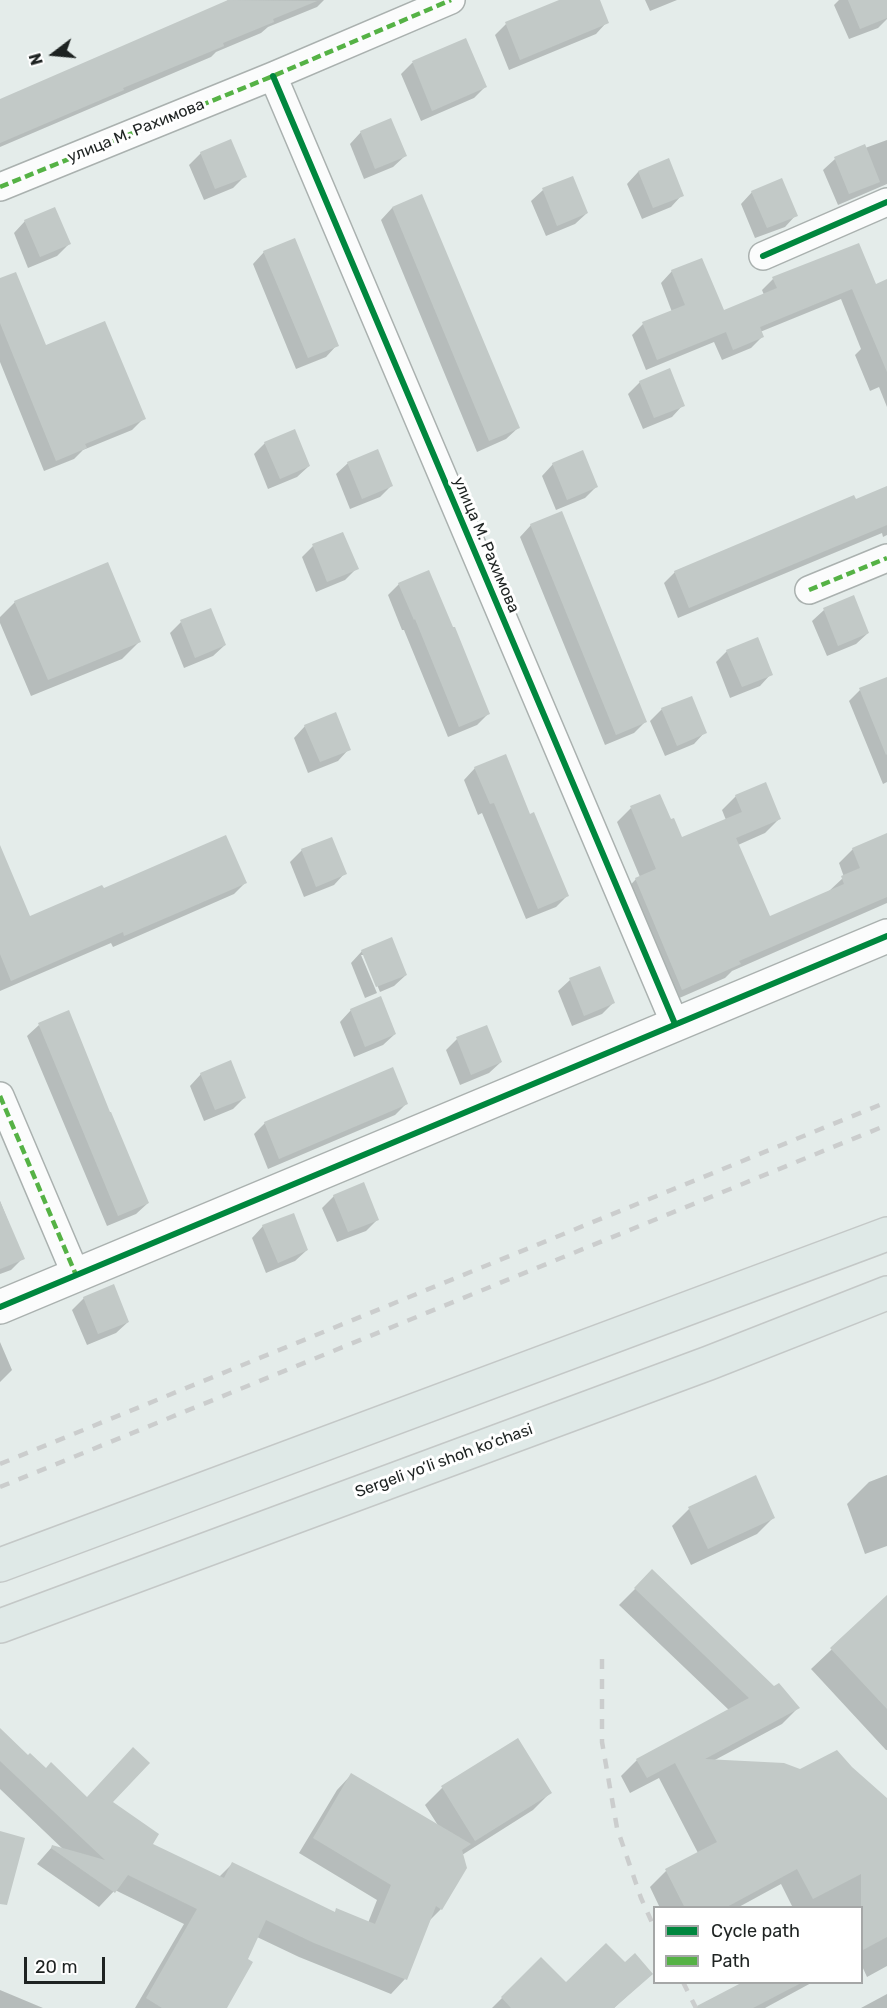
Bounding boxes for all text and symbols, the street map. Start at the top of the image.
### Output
north arrow [24,24,84,84]
text: N [25,51,47,67]
street label: улица М. Рахимова [65,95,207,167]
street label: улица М. Рахимова [449,474,523,616]
street label: Sergeli yo‘li shoh ko‘chasi [353,1420,535,1502]
legend [653,1906,863,1984]
text: Cycle path [711,1920,800,1942]
scale bar [27,1945,108,1983]
text: Path [711,1950,750,1972]
text: 20 m [35,1956,77,1978]

